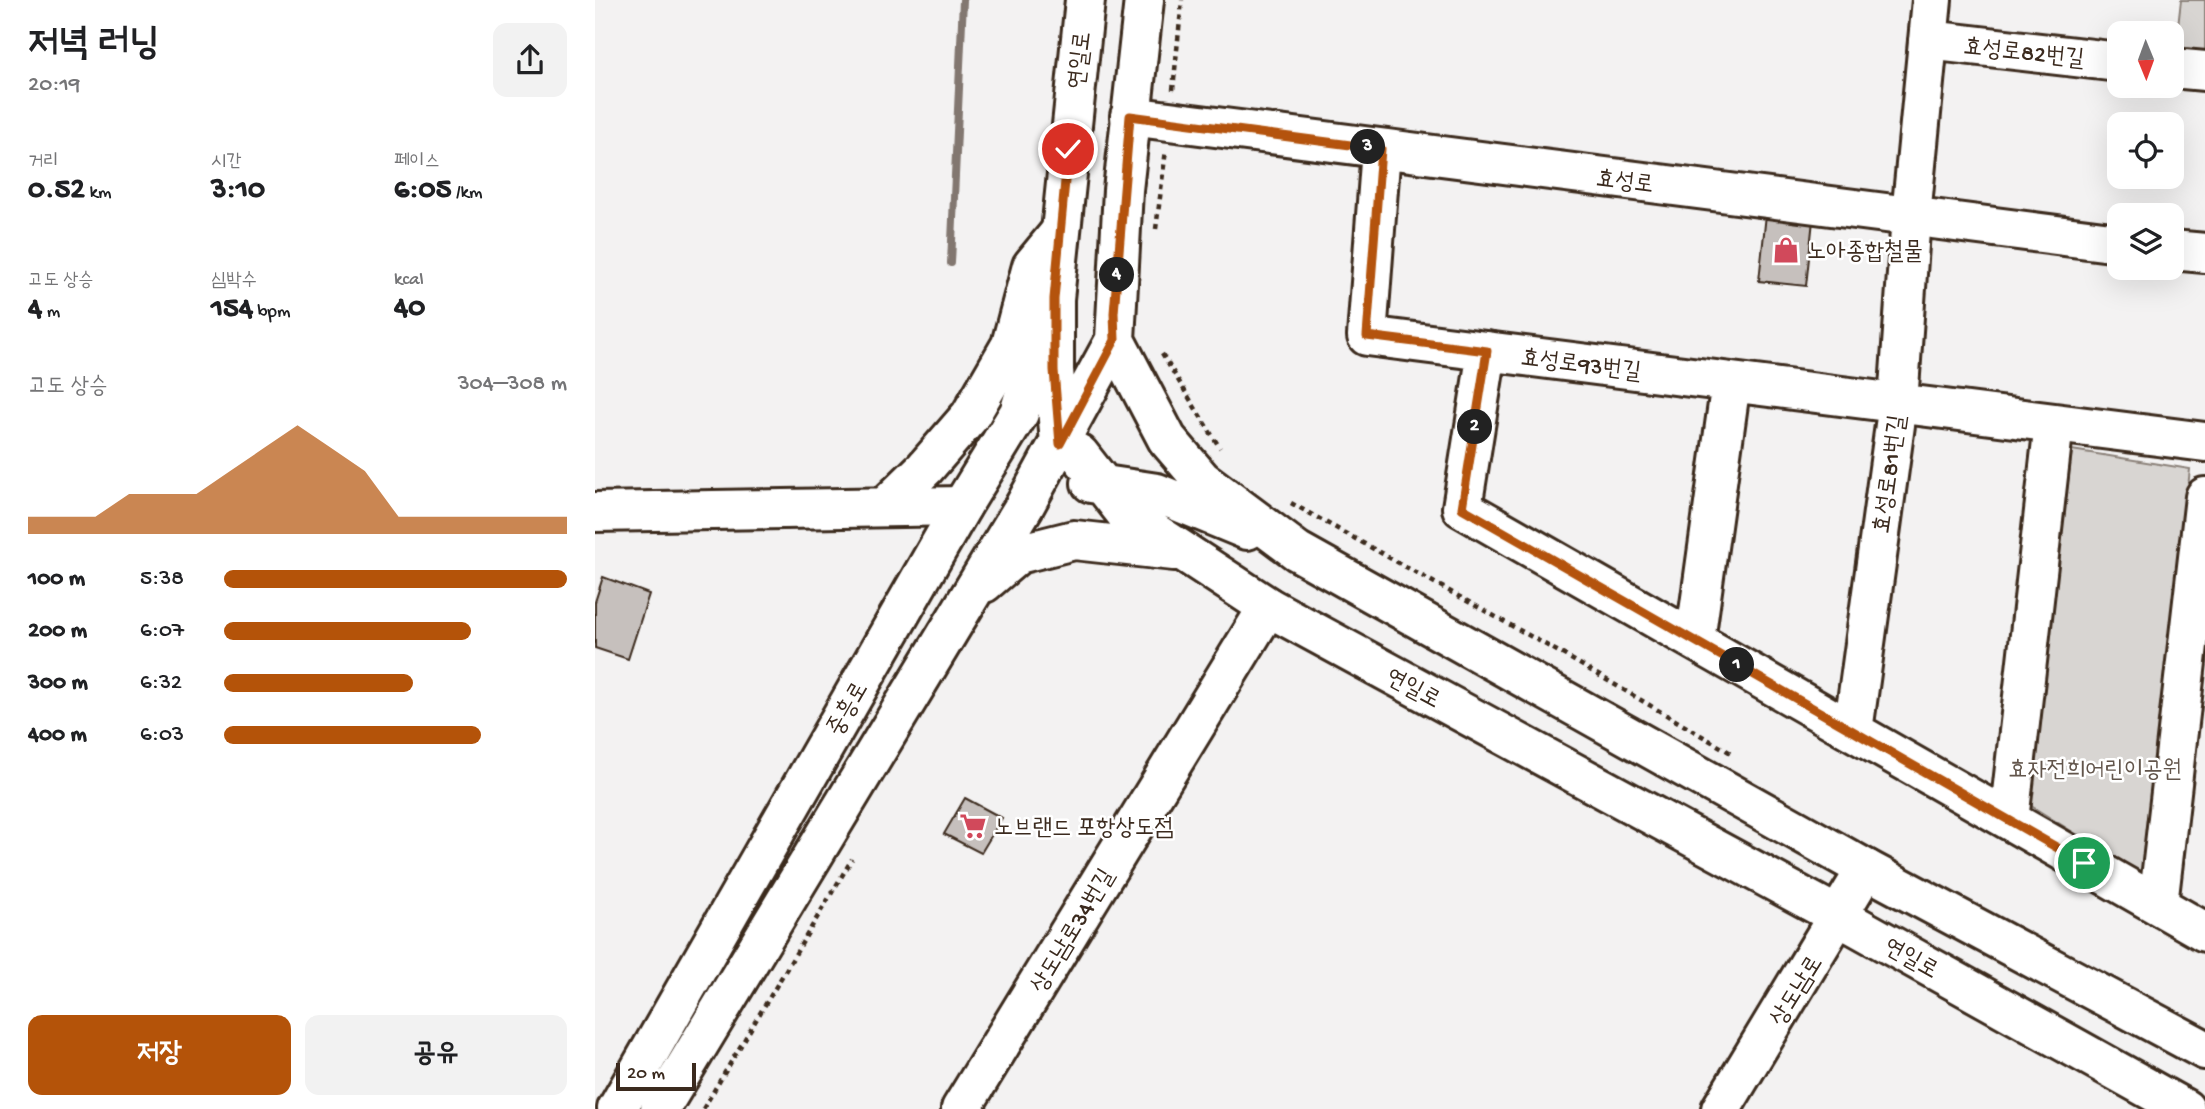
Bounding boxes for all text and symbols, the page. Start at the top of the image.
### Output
north arrow [2107,21,2184,98]
map controls [2107,21,2184,280]
button: share [493,23,567,97]
text: 저녁 러닝 [28,24,159,68]
street label: 연일로 [1064,30,1099,91]
street label: 효성로82번길 [1962,34,2086,75]
text: 20:19 [28,72,80,99]
button: locate [2107,112,2184,189]
pin [1038,119,1098,179]
icon: check [1049,130,1087,168]
pin: 3 [1351,130,1385,164]
text: 3 [1363,135,1372,158]
text: 거리 [28,151,59,174]
text: 시간 [211,151,242,174]
text: 페이스 [394,151,440,174]
street label: 효성로 [1594,166,1655,201]
text: 0.52 [28,174,85,209]
text: 3:10 [211,174,265,209]
text: 6:05 [394,174,451,209]
text: km [85,182,111,205]
text: /km [451,182,482,205]
button: layers [2107,203,2184,280]
shop icon: 노아종합철물 [1771,235,1801,265]
place label: 노아종합철물 [1807,239,1923,268]
pin: 4 [1099,258,1135,292]
text: 4 [1112,263,1121,286]
text: kcal [394,269,424,292]
text: 고도 상승 [28,270,94,293]
text: 심박수 [211,270,257,293]
text: 40 [394,292,425,327]
text: 4 [28,293,42,328]
text: 154 [211,293,253,328]
text: m [42,301,60,324]
text: bpm [253,301,290,324]
street label: 효성로93번길 [1519,345,1642,388]
text: 304–308 m [458,371,567,398]
text: 고도 상승 [28,374,107,401]
pin: 2 [1457,410,1493,444]
street label: 효성로81번길 [1869,413,1914,536]
text: 2 [1470,415,1479,438]
text: 100 m [28,566,85,593]
text: 5:38 [140,566,184,593]
text: 200 m [28,618,87,645]
text: 6:07 [140,618,184,645]
pin: 1 [1719,648,1755,682]
text: 1 [1733,653,1740,676]
street label: 연일로 [1380,664,1445,716]
text: 300 m [28,670,88,697]
text: 6:32 [140,670,182,697]
street label: 중흥로 [822,677,876,742]
text: 400 m [28,722,87,749]
text: 6:03 [140,722,184,749]
park label: 효자전희어린이공원 [2008,757,2182,786]
supermarket icon: 노브랜드 포항상도점 [958,811,988,841]
place label: 노브랜드 포항상도점 [994,815,1174,844]
pin [2054,833,2114,893]
icon: arrive [2065,844,2103,882]
street label: 상도남로34번길 [1026,864,1122,999]
street label: 연일로 [1878,933,1943,987]
street label: 상도남로 [1765,951,1831,1032]
button: 저장 [28,1015,291,1095]
button: 공유 [305,1015,567,1095]
scale bar [616,1060,697,1092]
text: 20 m [627,1063,665,1086]

